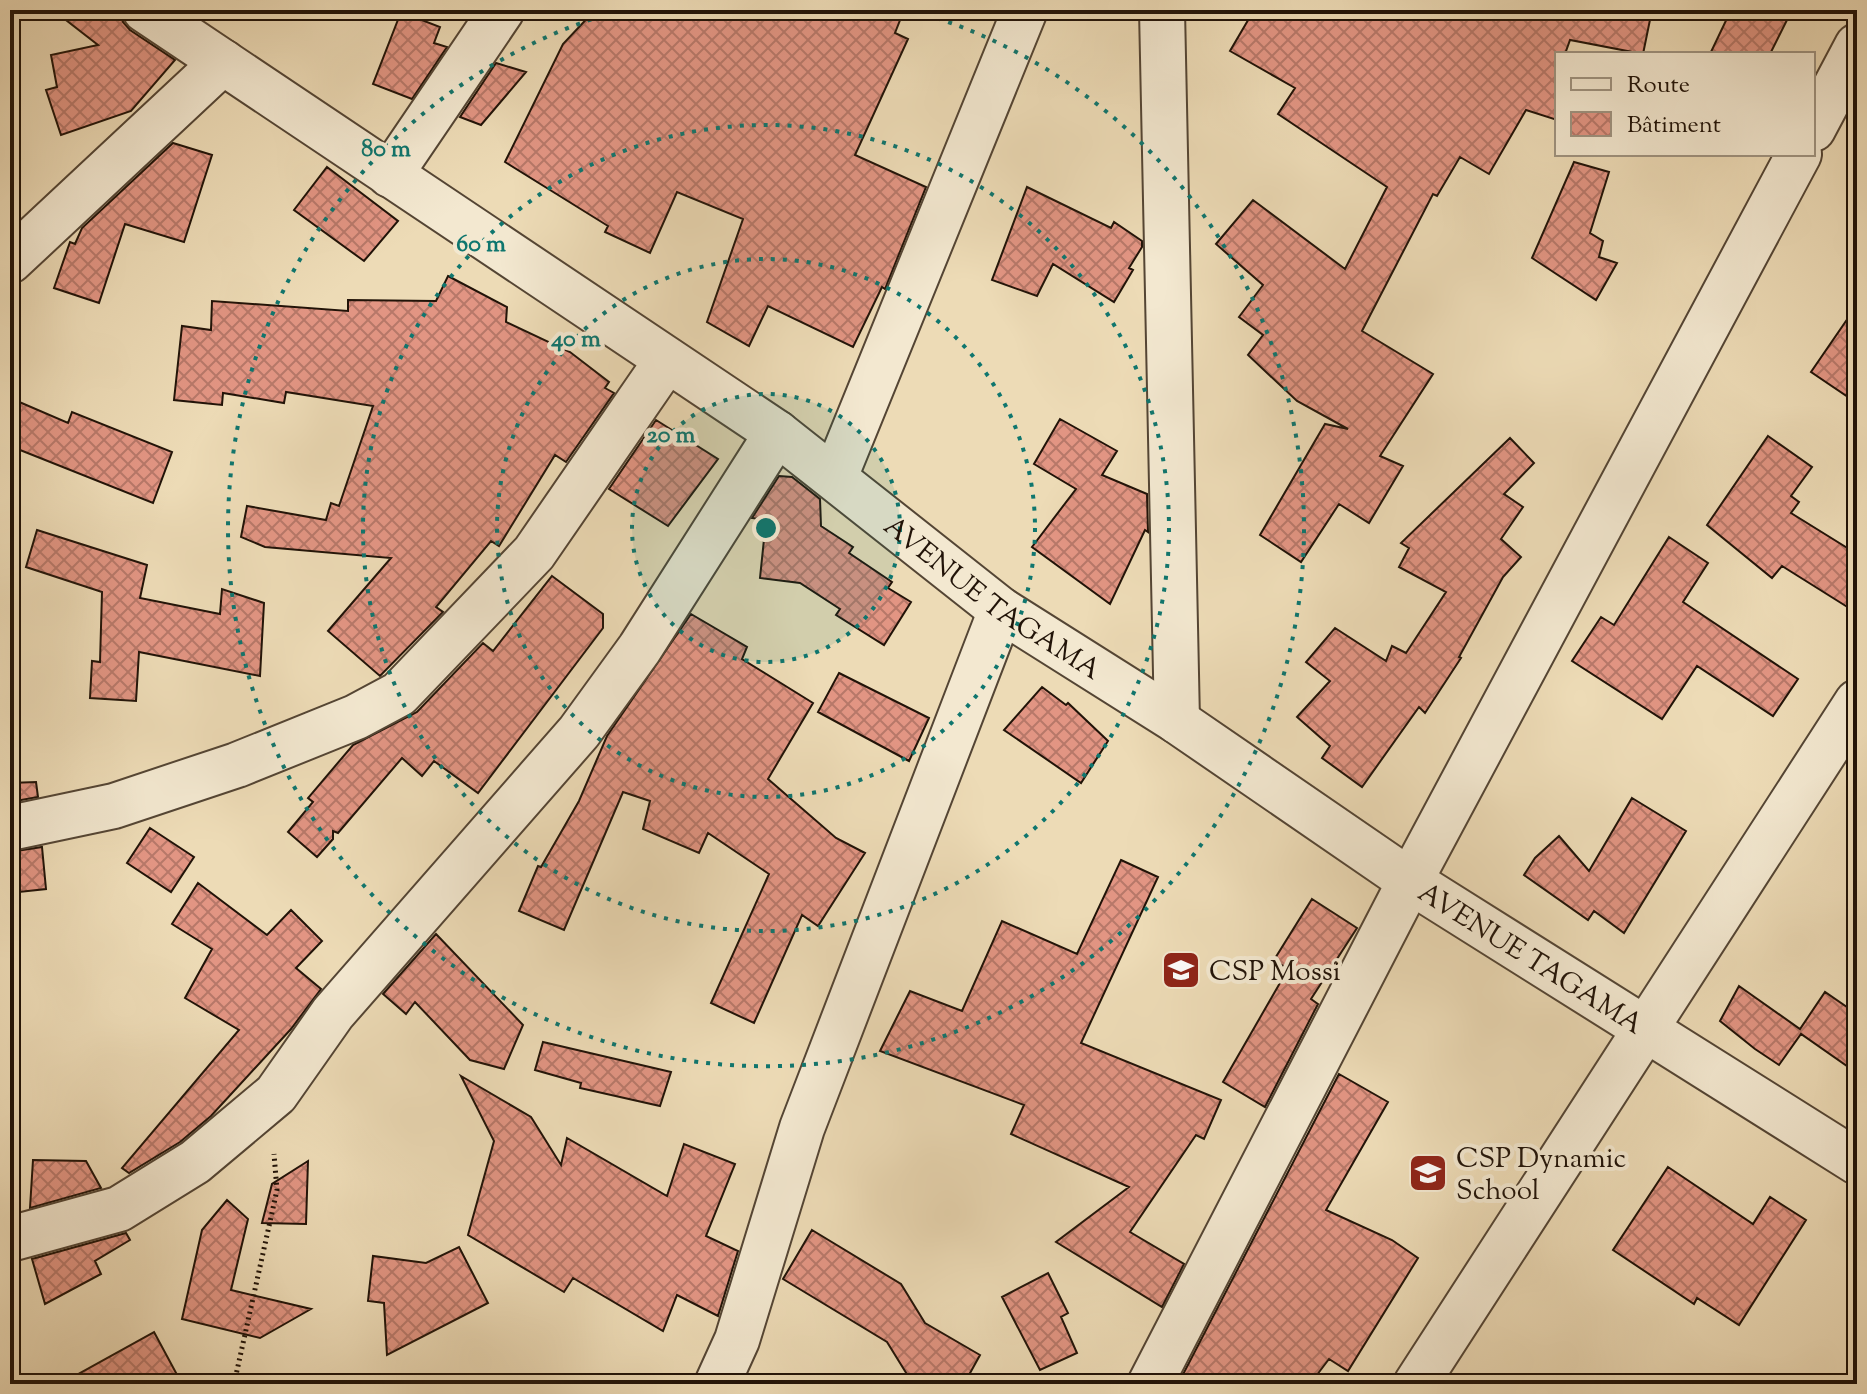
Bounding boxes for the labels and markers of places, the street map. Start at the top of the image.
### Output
centre of rings [752,514,780,542]
school or university icon: CSP Mossi [1160,949,1202,991]
place label: CSP Mossi [1209,953,1341,993]
place label: CSP Dynamic School [1456,1140,1626,1212]
school or university icon: CSP Dynamic School [1407,1152,1449,1194]

